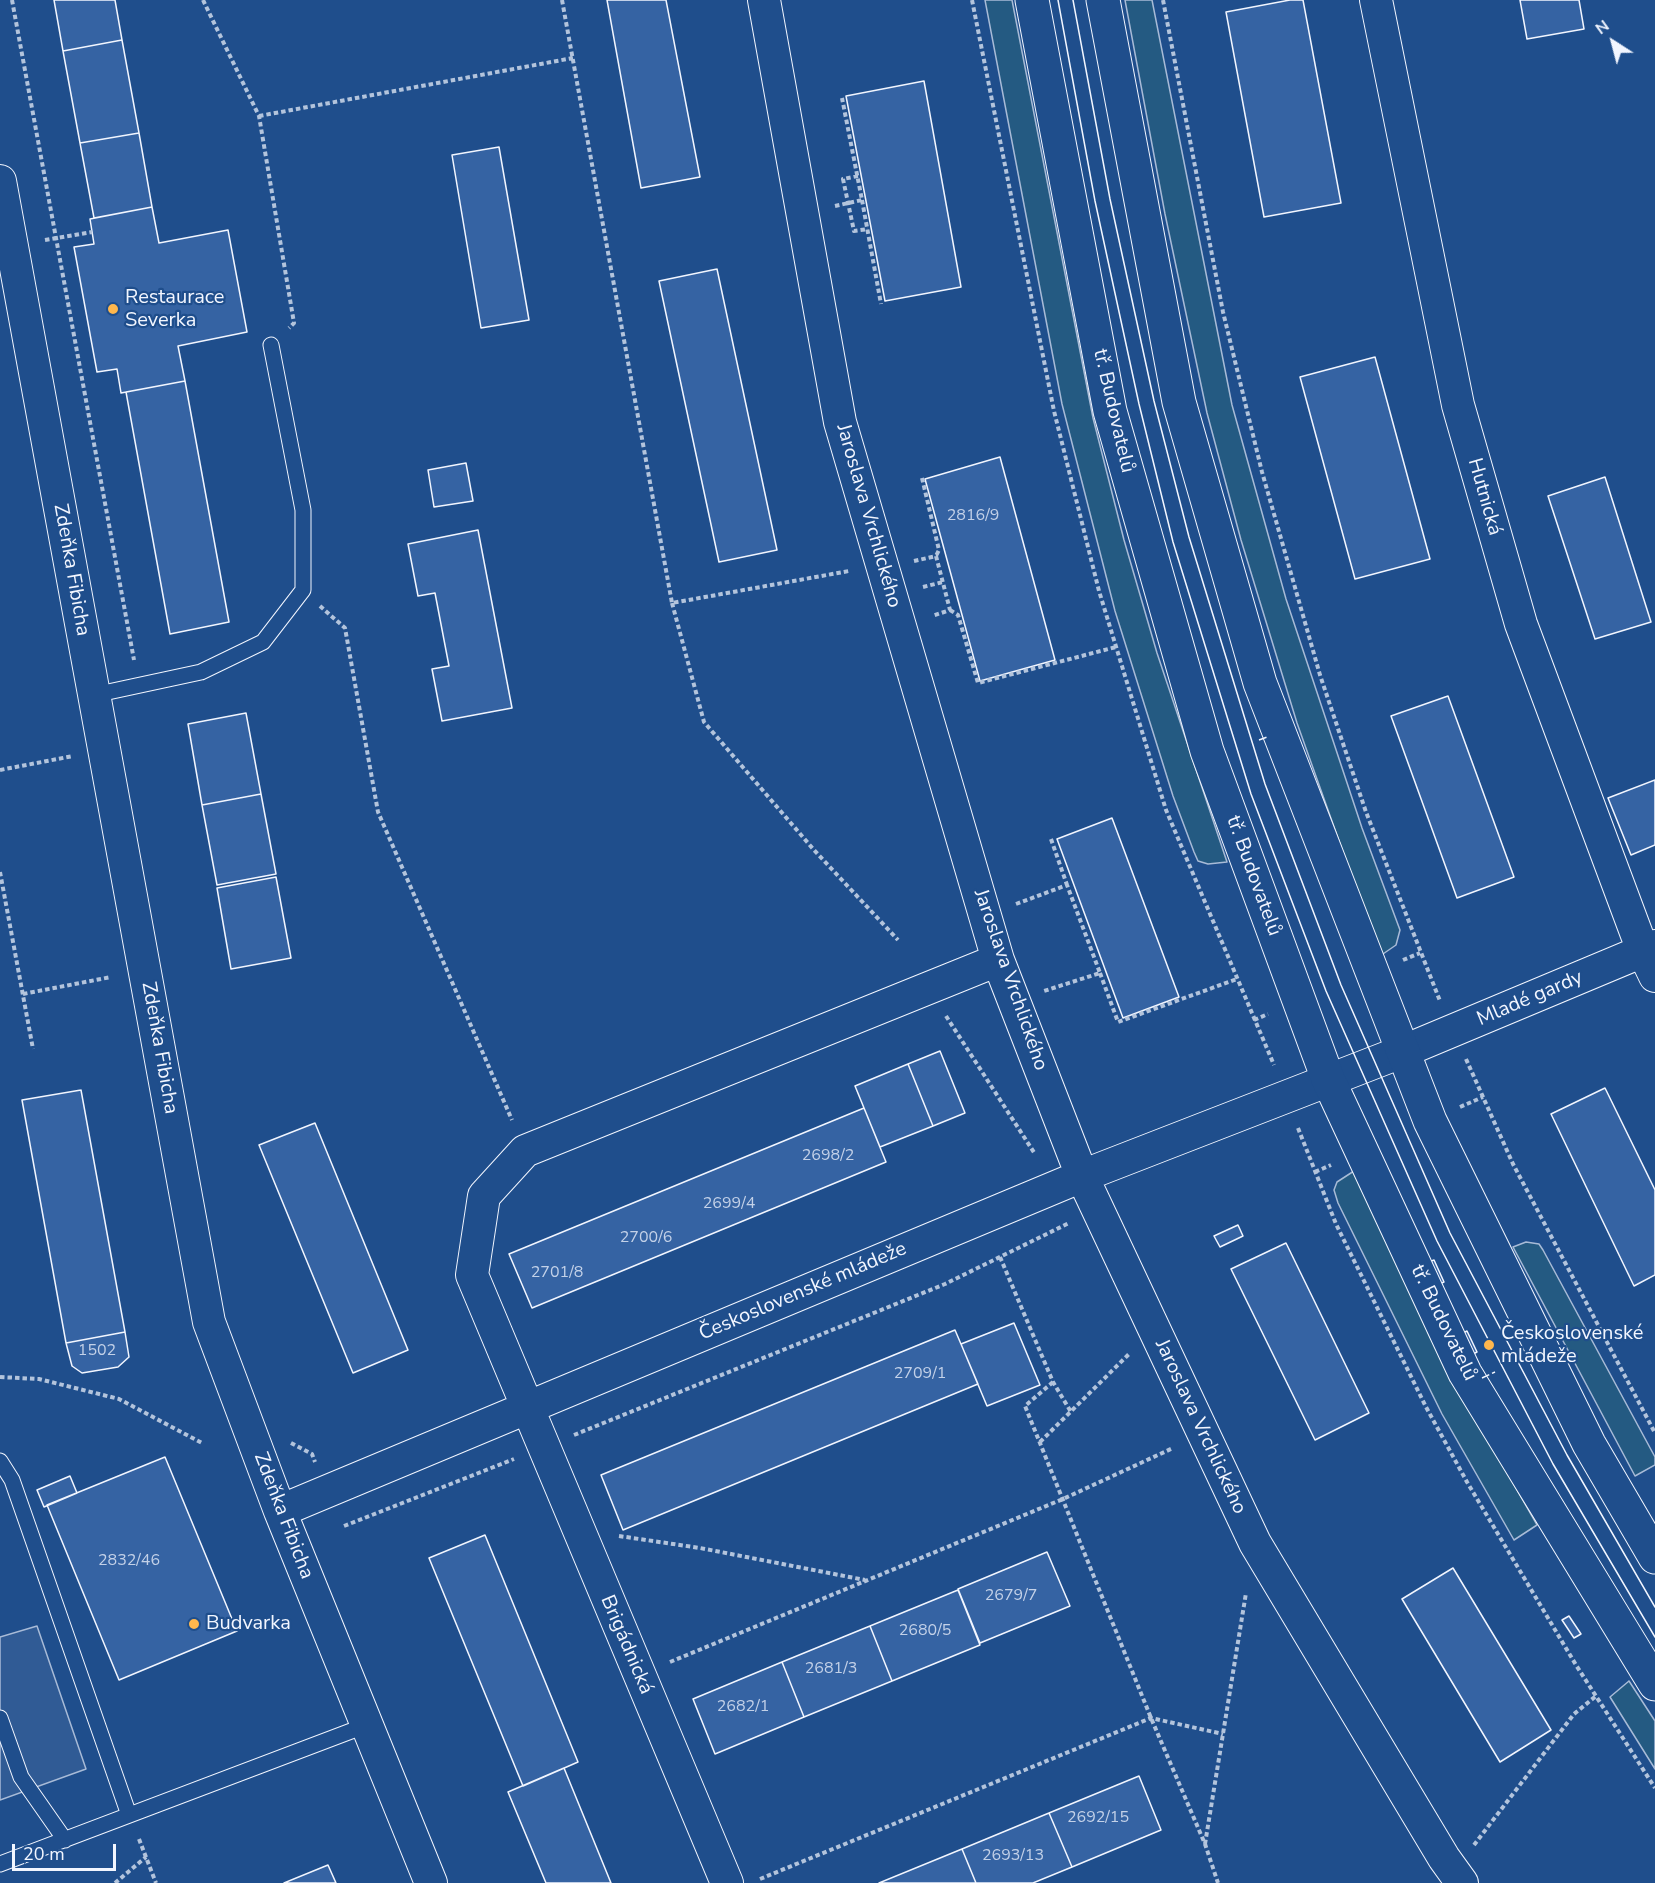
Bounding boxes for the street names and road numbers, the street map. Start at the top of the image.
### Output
street label: tř. Budovatelů [1087,347,1139,475]
street label: Jaroslava Vrchlického [830,421,906,611]
street label: Hutnická [1462,456,1506,538]
street label: Zdeňka Fibicha [48,502,94,638]
street label: tř. Budovatelů [1220,813,1286,939]
street label: Jaroslava Vrchlického [968,886,1052,1074]
street label: Mladé gardy [1474,966,1586,1032]
street label: Zdeňka Fibicha [136,980,182,1116]
street label: Československé mládeže [696,1237,910,1347]
street label: tř. Budovatelů [1405,1261,1481,1385]
street label: Jaroslava Vrchlického [1149,1336,1251,1518]
street label: Zdeňka Fibicha [248,1449,318,1583]
street label: Brigádnická [594,1592,658,1698]

